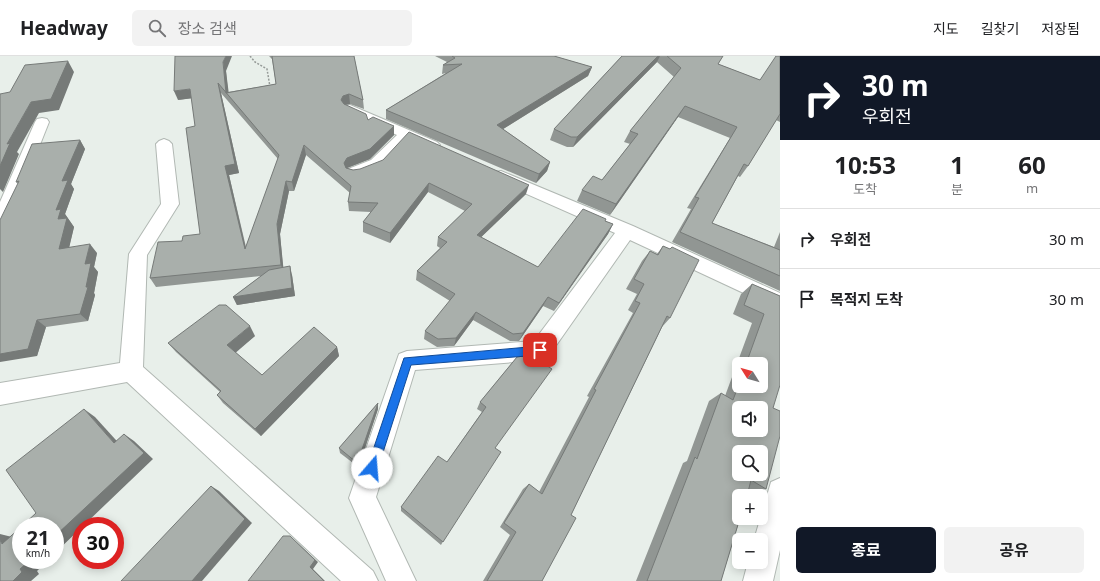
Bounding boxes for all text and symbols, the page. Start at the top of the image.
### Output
search box [132,10,412,46]
text: Headway [20,15,108,41]
icon: search [146,17,168,39]
text: 장소 검색 [178,18,237,38]
text: 지도 [933,19,959,38]
text: 길찾기 [981,19,1019,38]
text: 저장됨 [1041,19,1080,38]
text: 30 m [862,66,929,104]
icon: right [796,72,848,124]
text: 우회전 [862,104,912,128]
text: 10:53 [834,148,896,181]
text: 1 [950,148,964,181]
text: 60 [1018,148,1046,181]
text: m [1026,179,1038,197]
text: 도착 [853,180,877,198]
text: 분 [951,180,963,198]
icon: right [796,228,818,250]
text: 우회전 [830,229,871,249]
text: 30 m [1049,229,1084,249]
icon: arrive [796,288,818,310]
text: 목적지 도착 [830,289,903,309]
text: 30 m [1049,289,1084,309]
pin [523,333,557,367]
icon: arrive [529,339,551,361]
north arrow [732,357,768,393]
map controls [732,357,768,569]
button: sound [732,401,768,437]
button: search [732,445,768,481]
position arrow [351,447,393,489]
button: + [732,489,768,525]
speed limit sign: 30 [72,517,124,569]
text: 21 [27,524,49,551]
button: 종료 [796,527,936,573]
button: 공유 [944,527,1084,573]
button: − [732,533,768,569]
text: km/h [26,546,50,560]

